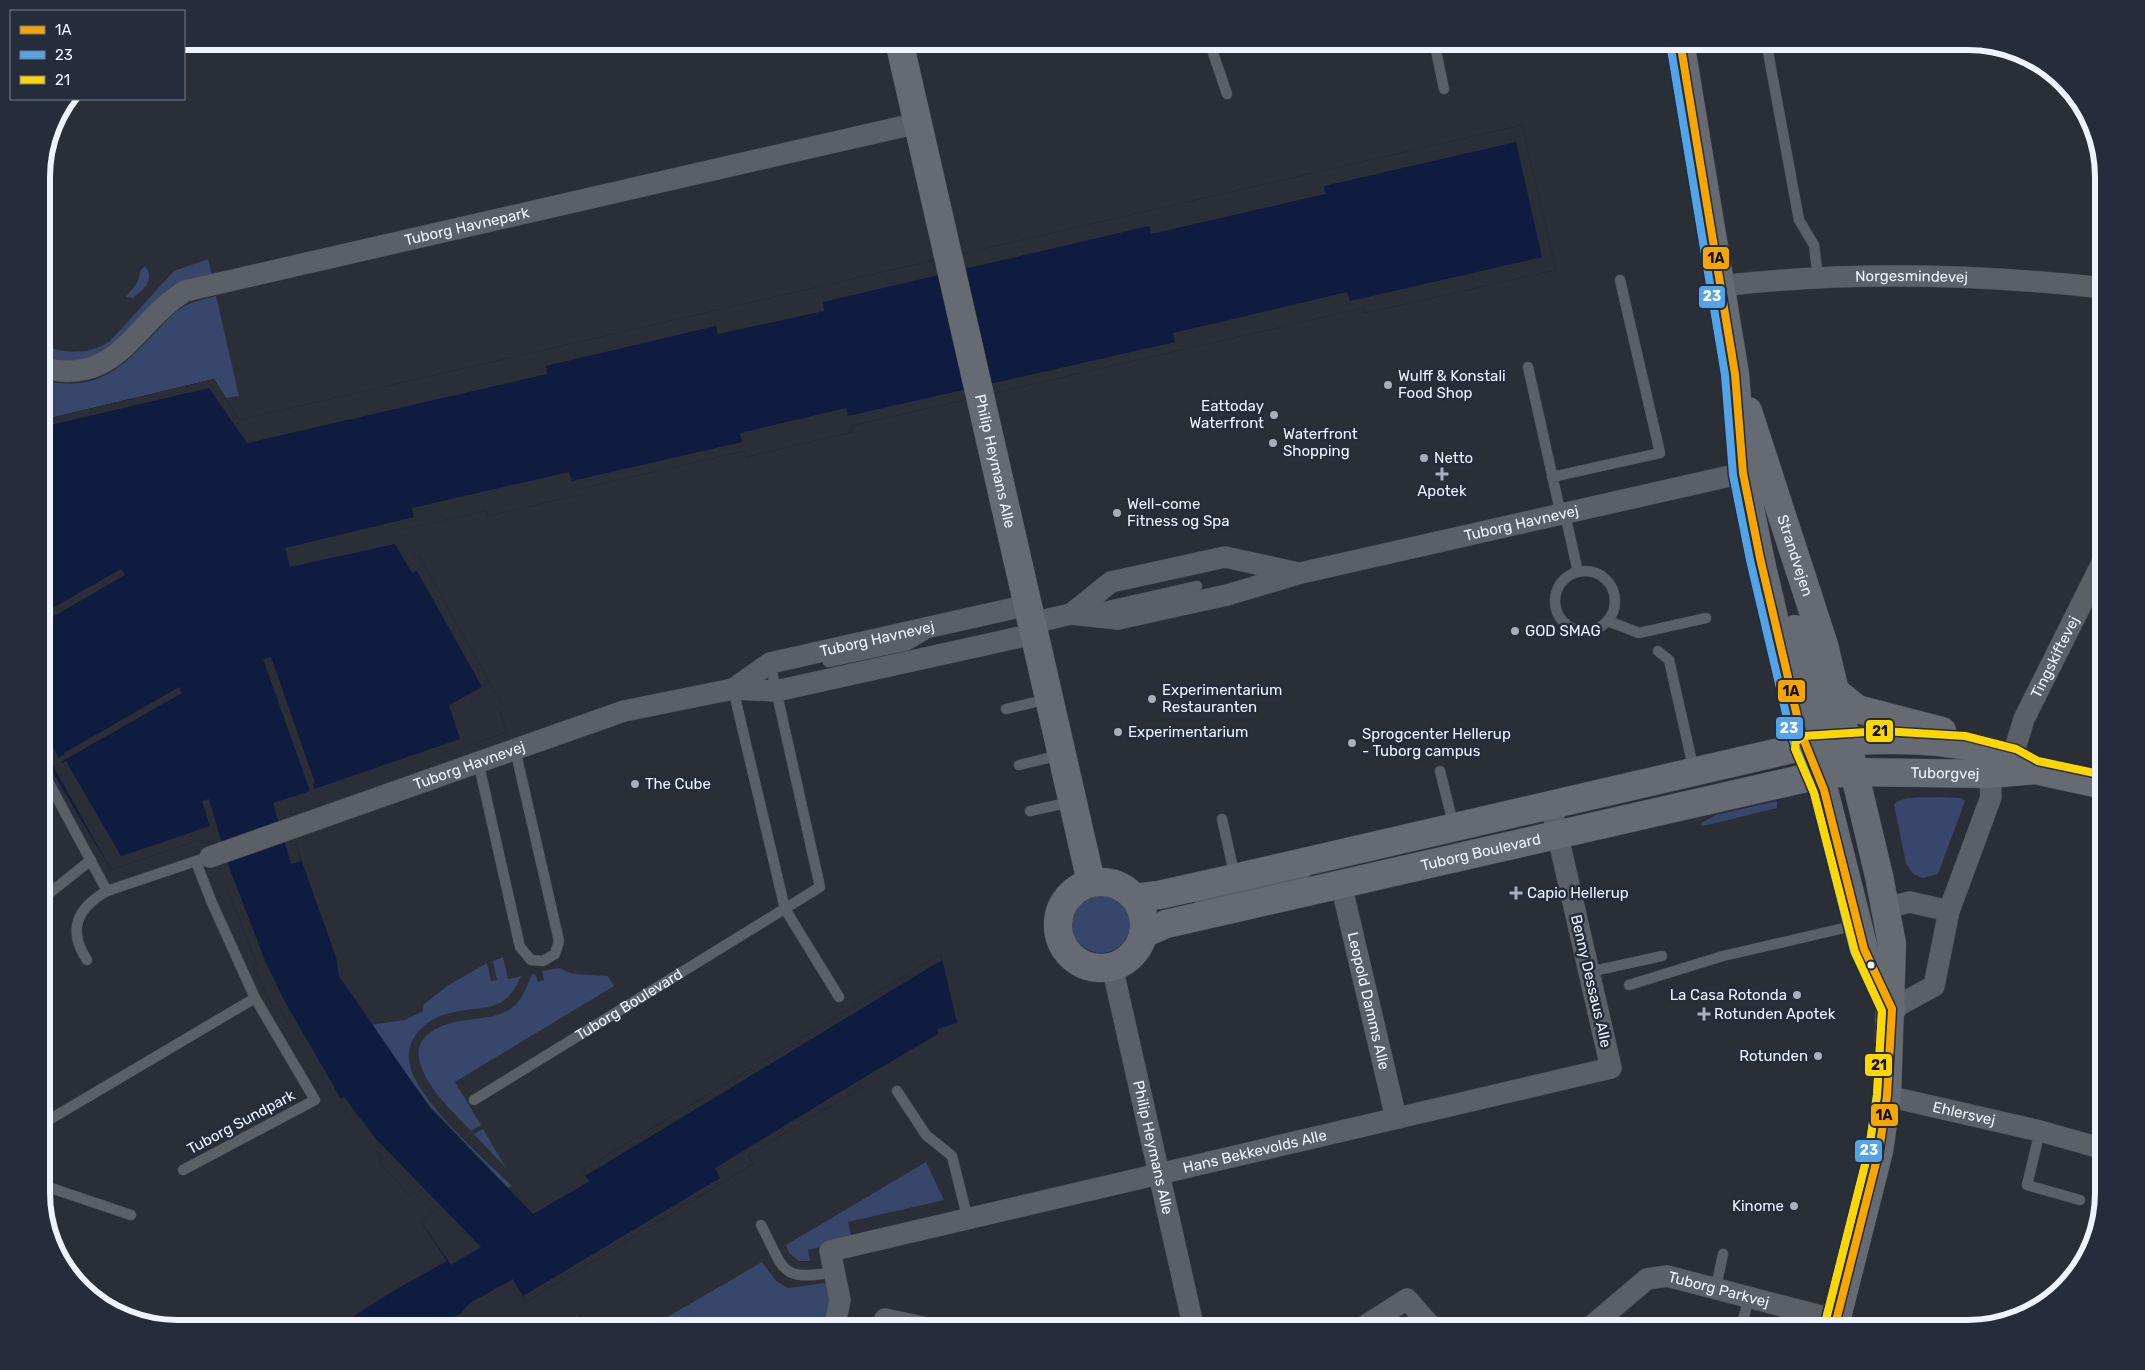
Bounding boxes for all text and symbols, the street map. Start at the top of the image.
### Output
legend [10,10,185,100]
text: 1A [55,21,71,39]
text: 23 [55,46,73,64]
text: 21 [55,71,70,89]
street label: Tuborg Havnepark [403,203,531,249]
line badge: 1A [1702,246,1730,270]
text: 1A [1708,250,1724,267]
street label: Norgesmindevej [1855,267,1969,287]
line badge: 23 [1698,285,1726,309]
text: 23 [1703,288,1721,305]
place label: Wulff & Konstali Food Shop [1398,367,1506,402]
marker: Wulff & Konstali Food Shop [1382,379,1394,391]
street label: Philip Heymans Alle [971,392,1019,530]
place label: Eattoday Waterfront [1189,397,1264,432]
marker: Eattoday Waterfront [1268,409,1280,421]
place label: Waterfront Shopping [1283,425,1358,460]
marker: Waterfront Shopping [1267,437,1279,449]
place label: Netto [1434,449,1473,467]
marker: Netto [1418,452,1430,464]
marker: Apotek [1436,468,1448,480]
place label: Apotek [1417,482,1467,500]
place label: Well-come Fitness og Spa [1127,495,1230,530]
street label: Tuborg Havnevej [1462,501,1580,545]
marker: Well-come Fitness og Spa [1111,507,1123,519]
street label: Strandvejen [1773,512,1817,599]
street label: Tingskiftevej [2027,613,2083,701]
street label: Tuborg Havnevej [818,617,936,661]
place label: GOD SMAG [1525,622,1601,640]
marker: GOD SMAG [1509,625,1521,637]
line badge: 1A [1777,679,1806,703]
place label: Experimentarium Restauranten [1162,681,1282,716]
text: 1A [1783,683,1799,700]
marker: Experimentarium Restauranten [1146,693,1158,705]
line badge: 23 [1775,716,1804,740]
line badge: 21 [1865,719,1894,743]
text: 23 [1780,720,1798,737]
place label: Experimentarium [1128,723,1248,741]
text: 21 [1872,723,1888,740]
place label: Sprogcenter Hellerup - Tuborg campus [1362,725,1511,760]
marker: Experimentarium [1112,726,1124,738]
marker: Sprogcenter Hellerup - Tuborg campus [1346,737,1358,749]
street label: Tuborg Havnevej [411,738,527,793]
street label: Tuborgvej [1910,764,1980,783]
place label: The Cube [645,775,711,793]
marker: The Cube [629,778,641,790]
street label: Tuborg Boulevard [1419,830,1543,875]
place label: Capio Hellerup [1527,884,1629,902]
marker: Capio Hellerup [1509,886,1523,900]
street label: Benny Dessaus Alle [1567,913,1615,1049]
street label: Leopold Damms Alle [1344,930,1393,1072]
unlabelled marker [1866,960,1876,970]
street label: Tuborg Boulevard [572,965,686,1044]
place label: La Casa Rotonda [1670,986,1787,1004]
marker: La Casa Rotonda [1791,989,1803,1001]
place label: Rotunden Apotek [1714,1005,1836,1023]
marker: Rotunden Apotek [1698,1008,1710,1020]
place label: Rotunden [1739,1047,1808,1065]
marker: Rotunden [1812,1050,1824,1062]
line badge: 21 [1864,1053,1893,1077]
text: 21 [1871,1057,1887,1074]
street label: Philip Heymans Alle [1129,1079,1177,1216]
street label: Tuborg Sundpark [184,1086,298,1158]
street label: Ehlersvej [1931,1098,1997,1129]
line badge: 1A [1870,1103,1899,1127]
text: 1A [1876,1107,1892,1124]
street label: Hans Bekkevolds Alle [1181,1126,1329,1177]
line badge: 23 [1854,1139,1883,1163]
text: 23 [1860,1142,1878,1159]
place label: Kinome [1732,1197,1784,1215]
marker: Kinome [1788,1200,1800,1212]
street label: Tuborg Parkvej [1666,1268,1771,1311]

